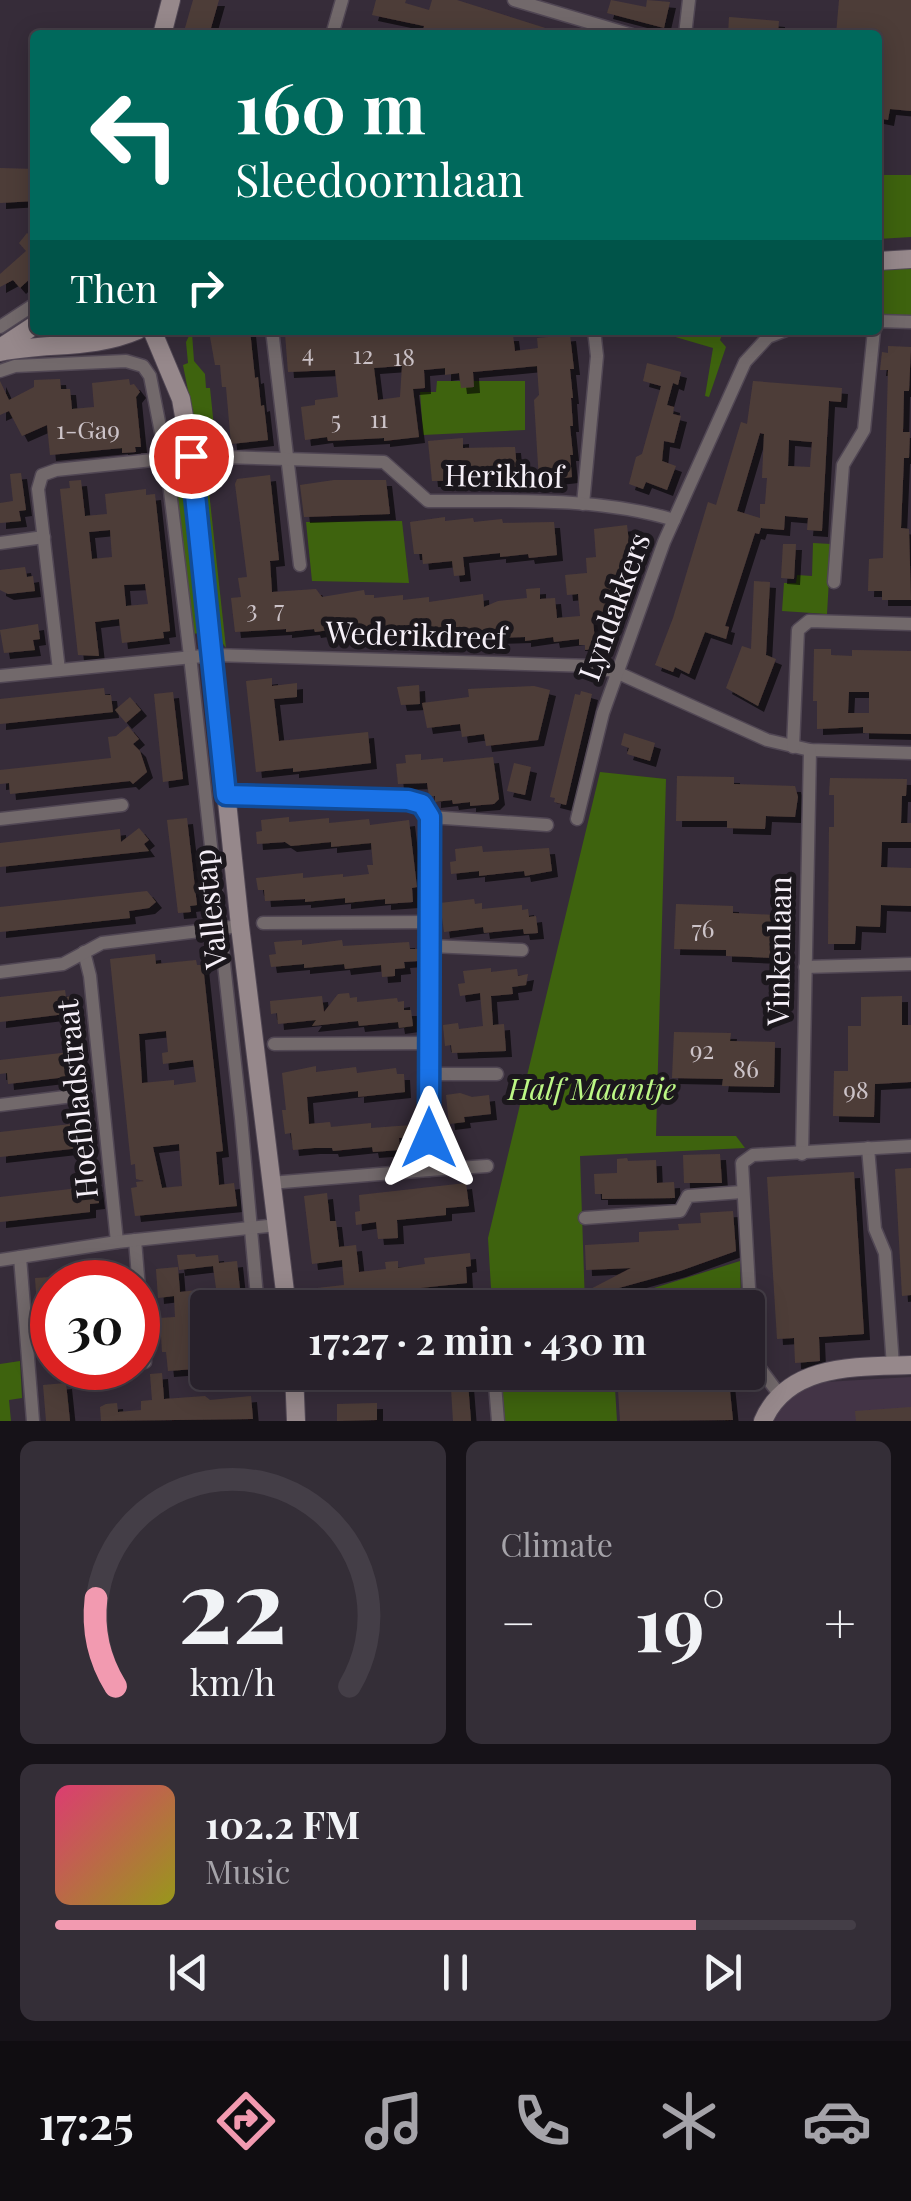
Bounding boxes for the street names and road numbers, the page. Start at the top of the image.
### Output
street label: Herikhof [444,454,566,496]
street label: Lyndakkers [568,527,658,686]
street label: Wederikdreef [324,611,509,657]
street label: Vallestap [183,847,235,972]
street label: Vinkenlaan [757,876,799,1027]
street label: Hoefbladstraat [46,998,106,1201]

